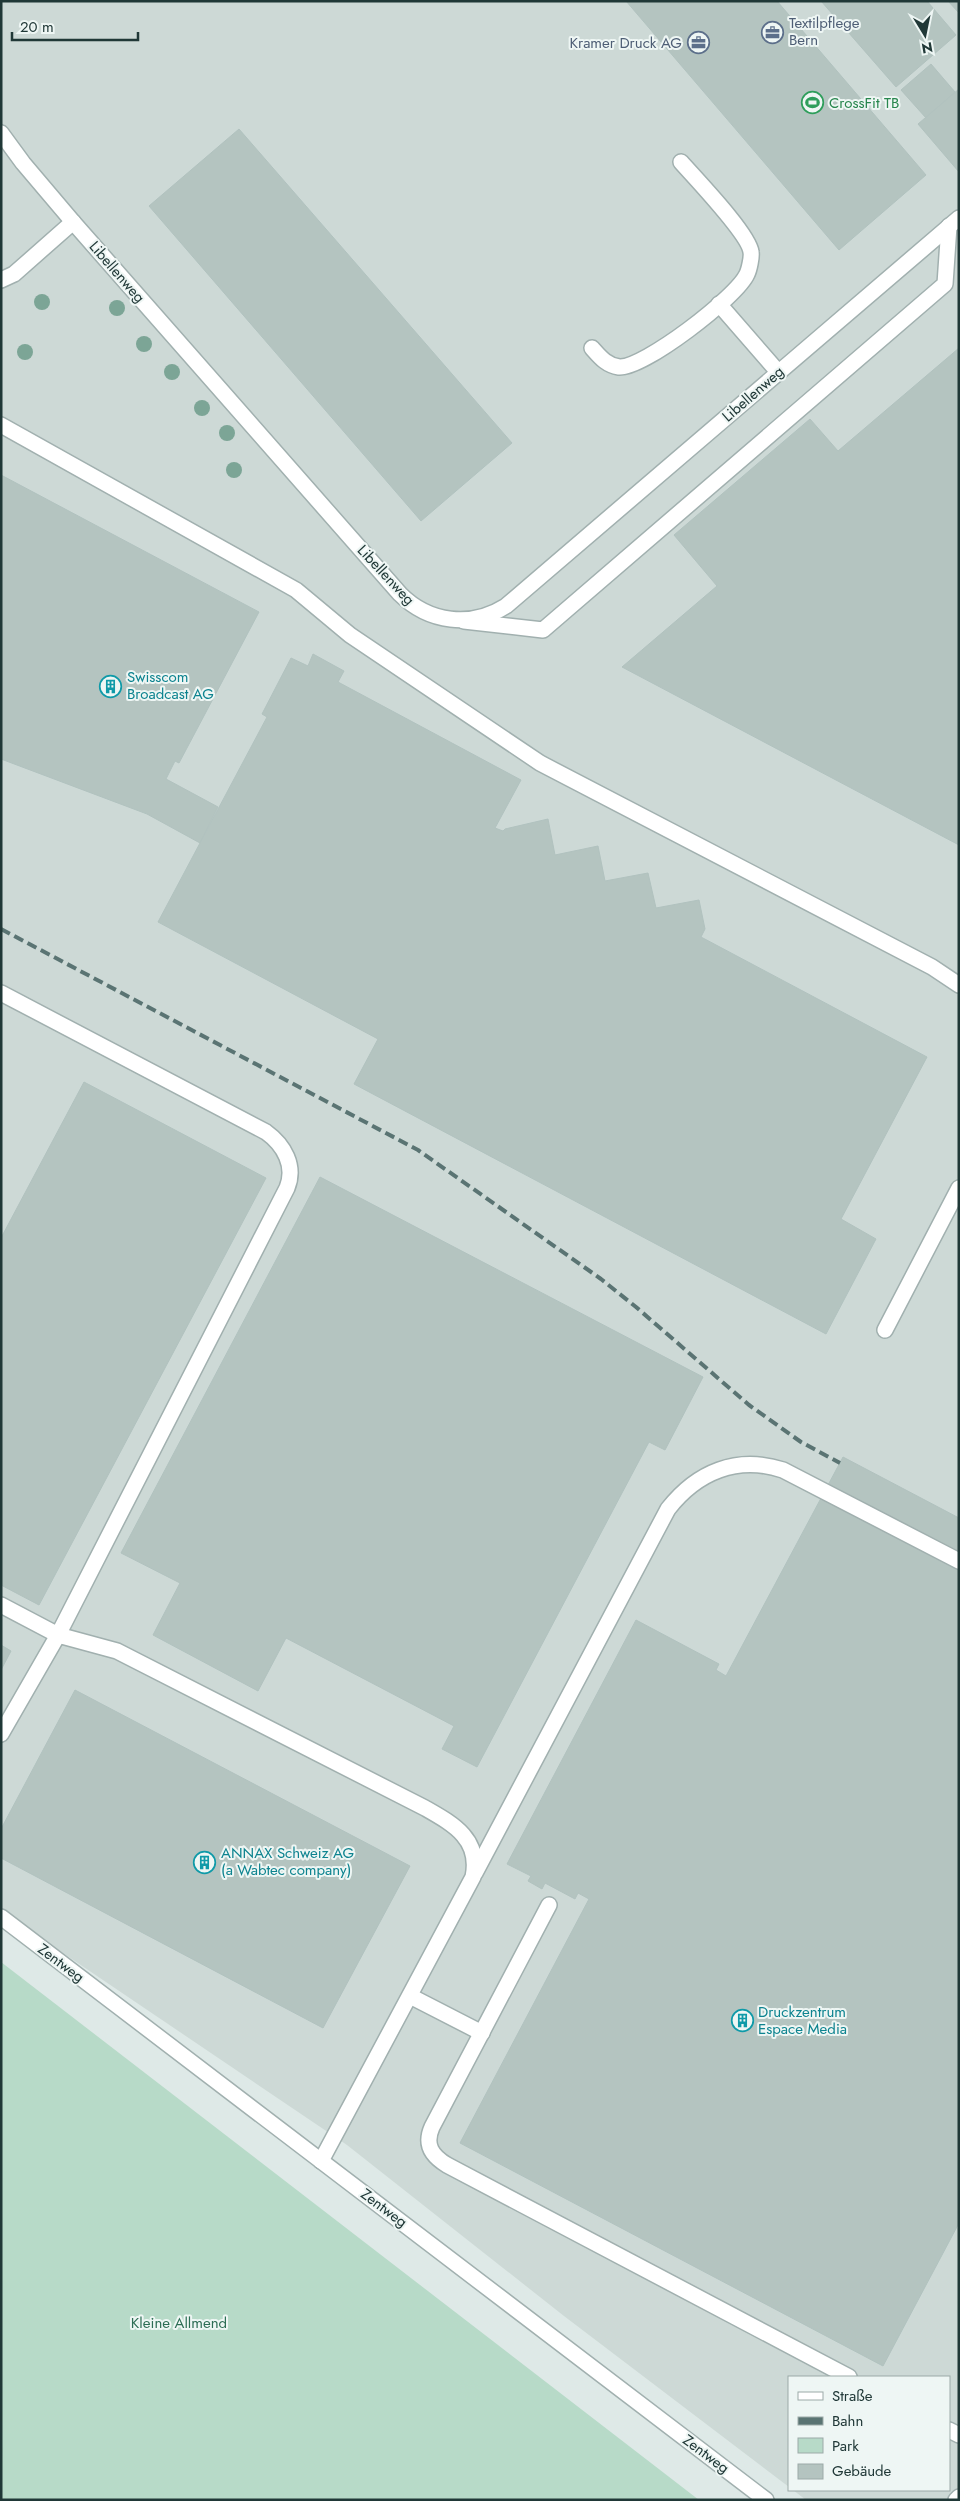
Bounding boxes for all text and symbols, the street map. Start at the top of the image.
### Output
scale bar [12,10,139,42]
north arrow [900,10,950,60]
place label: Textilpflege Bern [789,12,860,51]
text: 20 m [20,16,54,38]
office icon: Textilpflege Bern [761,20,785,44]
office icon: Kramer Druck AG [686,31,710,55]
place label: Kramer Druck AG [570,32,682,54]
text: N [920,37,934,59]
sports icon: CrossFit TB [801,91,825,115]
place label: CrossFit TB [829,92,899,114]
street label: Libellenweg [84,236,150,308]
street label: Libellenweg [717,361,789,427]
street label: Libellenweg [352,540,420,610]
place label: Swisscom Broadcast AG [127,666,214,705]
building icon: Swisscom Broadcast AG [99,674,123,698]
place label: ANNAX Schweiz AG (a Wabtec company) [221,1842,354,1881]
building icon: ANNAX Schweiz AG (a Wabtec company) [193,1850,217,1874]
street label: Zentweg [33,1938,89,1988]
place label: Druckzentrum Espace Media [758,2001,847,2040]
building icon: Druckzentrum Espace Media [730,2009,754,2033]
street label: Zentweg [356,2183,412,2233]
park label: Kleine Allmend [131,2312,227,2334]
legend [788,2376,950,2491]
text: Straße [832,2385,873,2407]
text: Bahn [832,2410,863,2432]
street label: Zentweg [678,2429,734,2479]
text: Park [832,2435,859,2457]
text: Gebäude [832,2460,892,2482]

